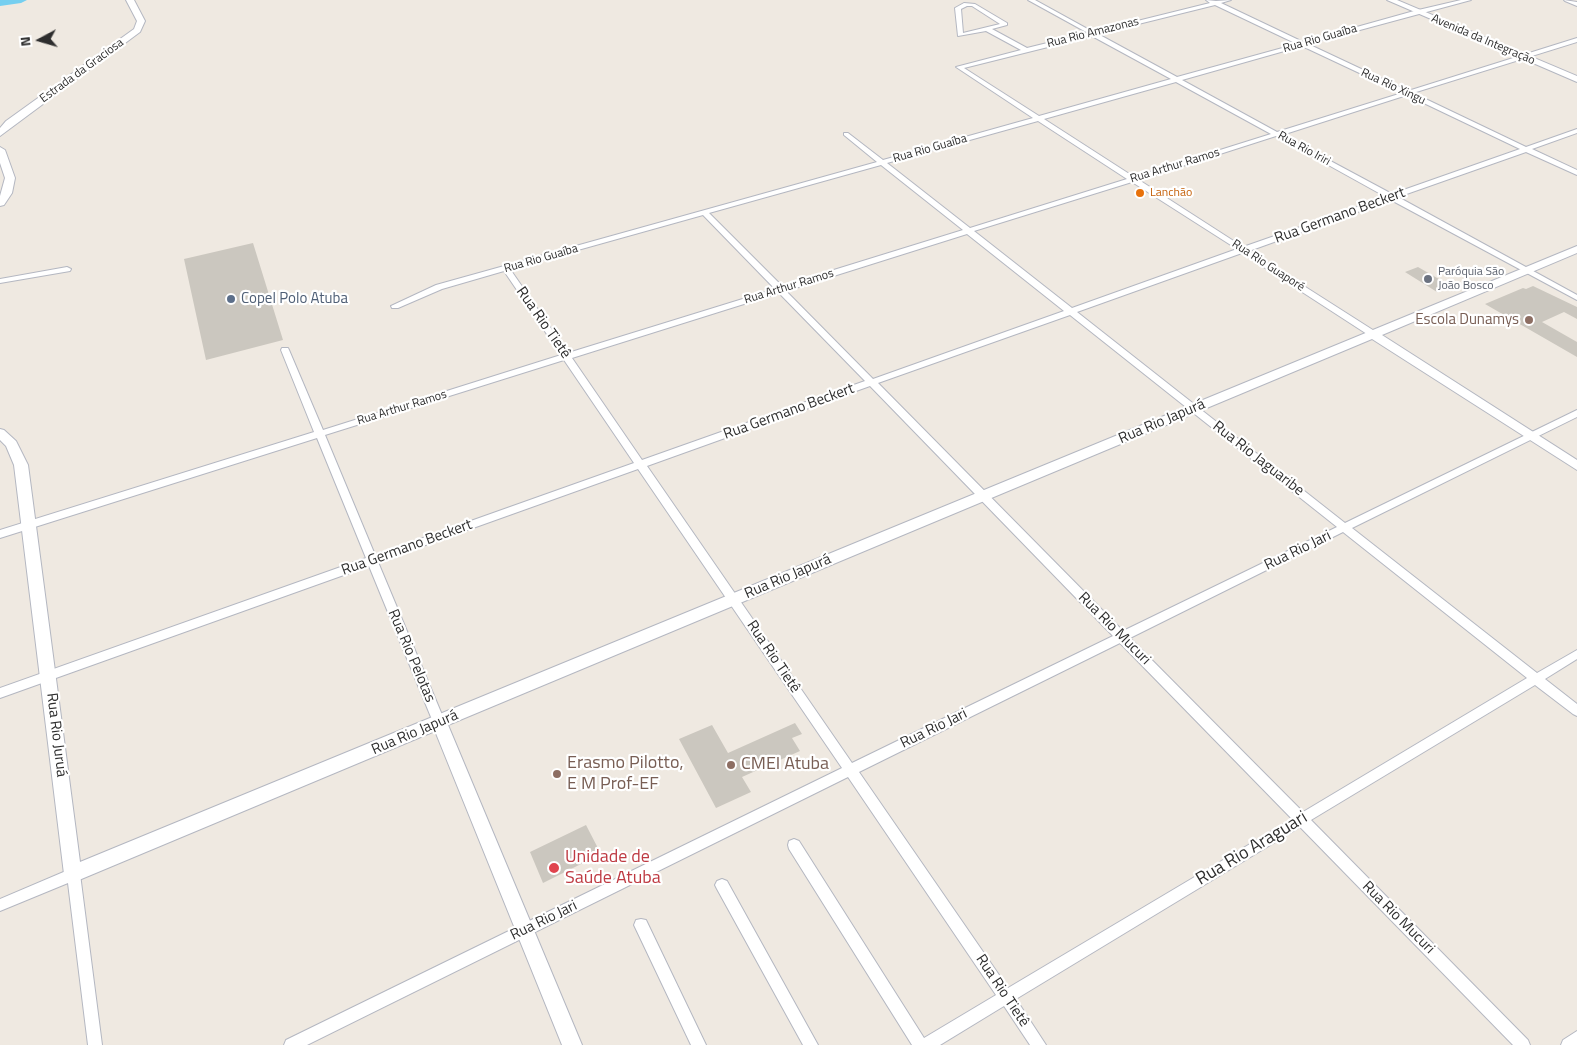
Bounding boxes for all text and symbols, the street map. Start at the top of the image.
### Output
street label: Avenida da Integração [1429,12,1537,68]
north arrow [15,15,65,65]
street label: Rua Rio Amazonas [1045,15,1141,51]
street label: Rua Rio Guaíba [1281,22,1359,56]
text: N [14,36,36,48]
street label: Estrada da Graciosa [37,36,127,106]
street label: Rua Rio Xingu [1358,66,1428,108]
street label: Rua Rio Iriri [1275,129,1333,169]
street label: Rua Rio Guaíba [891,132,969,166]
street label: Rua Arthur Ramos [1128,146,1222,186]
street label: Rua Germano Beckert [1272,184,1408,248]
place label: Lanchão [1150,186,1192,200]
marker: Lanchão [1134,187,1146,199]
street label: Rua Rio Guaporé [1229,237,1307,295]
street label: Rua Rio Guaíba [502,242,580,276]
place label: Paróquia São João Bosco [1438,265,1504,293]
street label: Rua Arthur Ramos [742,267,836,307]
marker: Paróquia São João Bosco [1422,273,1434,285]
street label: Rua Rio Tietê [512,284,574,362]
place label: Copel Polo Atuba [241,290,348,308]
marker: Copel Polo Atuba [225,293,237,305]
place label: Escola Dunamys [1415,311,1519,329]
marker: Escola Dunamys [1523,314,1535,326]
street label: Rua Germano Beckert [721,380,857,444]
street label: Rua Arthur Ramos [355,388,449,428]
street label: Rua Rio Japurá [1116,396,1208,448]
street label: Rua Rio Jaguaribe [1209,418,1307,500]
street label: Rua Germano Beckert [339,516,475,580]
street label: Rua Rio Jari [1262,527,1334,575]
street label: Rua Rio Japurá [742,551,834,603]
street label: Rua Rio Mucuri [1074,589,1154,669]
street label: Rua Rio Pelotas [383,607,439,705]
street label: Rua Rio Tietê [742,617,804,697]
street label: Rua Rio Juruá [42,692,70,778]
street label: Rua Rio Jari [898,705,970,753]
street label: Rua Rio Japurá [369,707,461,759]
place label: Erasmo Pilotto, E M Prof-EF [567,753,683,796]
place label: CMEI Atuba [741,754,829,776]
marker: CMEI Atuba [725,759,737,771]
marker: Erasmo Pilotto, E M Prof-EF [551,768,563,780]
street label: Rua Rio Araguari [1192,807,1312,891]
place label: Unidade de Saúde Atuba [565,847,661,890]
marker: Unidade de Saúde Atuba [547,861,561,875]
street label: Rua Rio Mucuri [1358,878,1438,958]
street label: Rua Rio Jari [508,897,580,945]
street label: Rua Rio Tietê [971,951,1033,1031]

